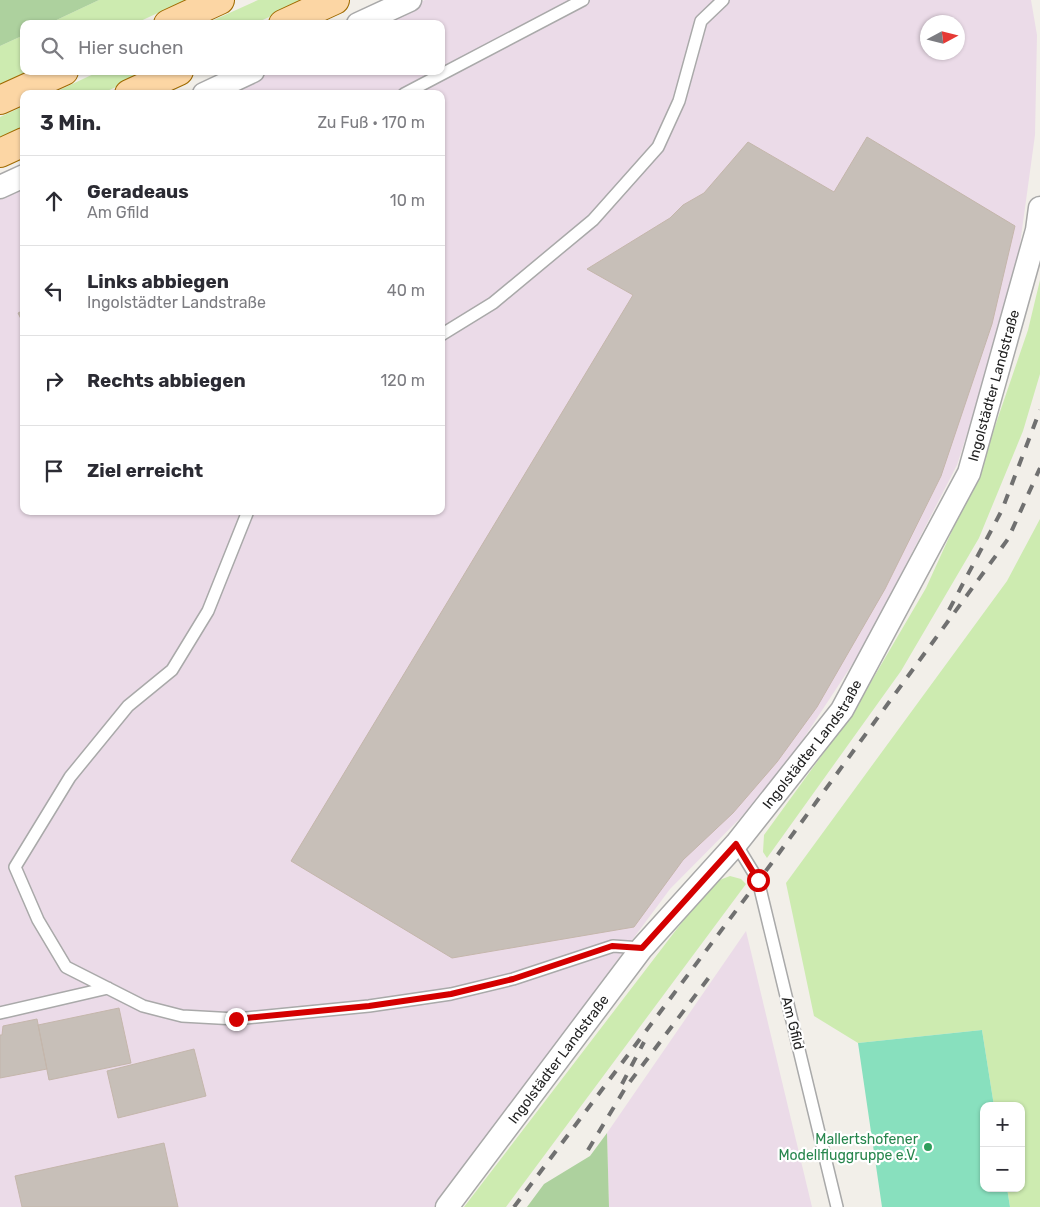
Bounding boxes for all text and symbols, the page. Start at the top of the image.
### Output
north arrow [920,15,965,60]
search box [20,20,445,75]
icon: search [38,34,66,62]
text: Hier suchen [78,36,184,59]
text: 3 Min. [40,110,101,135]
text: Zu Fuß · 170 m [317,113,425,132]
text: Geradeaus [87,180,189,203]
icon: ahead [40,187,68,215]
text: 10 m [390,191,425,210]
text: Am Gfild [87,203,149,222]
text: Links abbiegen [87,270,229,293]
icon: left [40,277,68,305]
text: 40 m [387,281,425,300]
text: Ingolstädter Landstraße [87,293,266,312]
street label: Ingolstädter Landstraße [965,308,1023,463]
icon: right [40,367,68,395]
text: Rechts abbiegen [87,369,246,392]
text: 120 m [380,371,425,390]
icon: arrive [40,457,68,485]
text: Ziel erreicht [87,459,203,482]
street label: Ingolstädter Landstraße [759,677,866,813]
route start [747,869,770,892]
street label: Ingolstädter Landstraße [505,992,613,1127]
street label: Am Gfild [778,995,807,1051]
route end [225,1008,248,1031]
map controls [980,1102,1025,1192]
button: + [980,1102,1025,1147]
place label: Mallertshofener Modellfluggruppe e.V. [778,1131,919,1164]
marker: Mallertshofener Modellfluggruppe e.V. [922,1141,934,1153]
button: − [980,1147,1025,1192]

